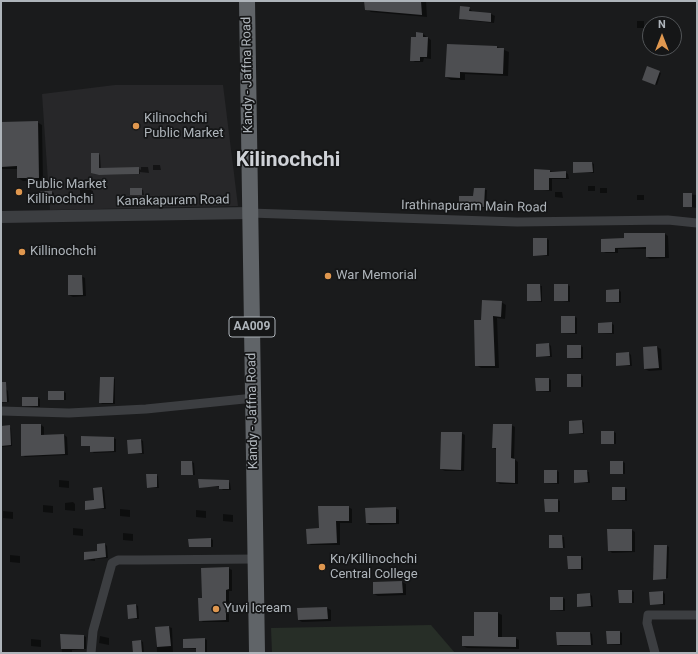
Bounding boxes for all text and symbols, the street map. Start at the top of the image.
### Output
north arrow [642,16,682,56]
street label: Kandy - Jaffna Road [239,17,257,133]
text: N [658,18,666,31]
place label: Kilinochchi Public Market [144,111,223,142]
marker: Kilinochchi Public Market [131,121,141,131]
district label: Kilinochchi [236,148,340,174]
place label: Public Market Killinochchi [27,177,106,208]
marker: Public Market Killinochchi [14,187,24,197]
street label: Kanakapuram Road [116,192,230,210]
street label: Irathinapuram Main Road [401,198,547,216]
place label: Killinochchi [30,244,96,260]
marker: Killinochchi [17,247,27,257]
place label: War Memorial [336,268,417,284]
marker: War Memorial [323,271,333,281]
road number: AA009 [229,317,275,337]
street label: Kandy - Jaffna Road [244,353,262,469]
place label: Kn/Killinochchi Central College [330,552,418,583]
marker: Kn/Killinochchi Central College [317,562,327,572]
place label: Yuvi Icream [224,601,291,617]
marker: Yuvi Icream [211,604,221,614]

